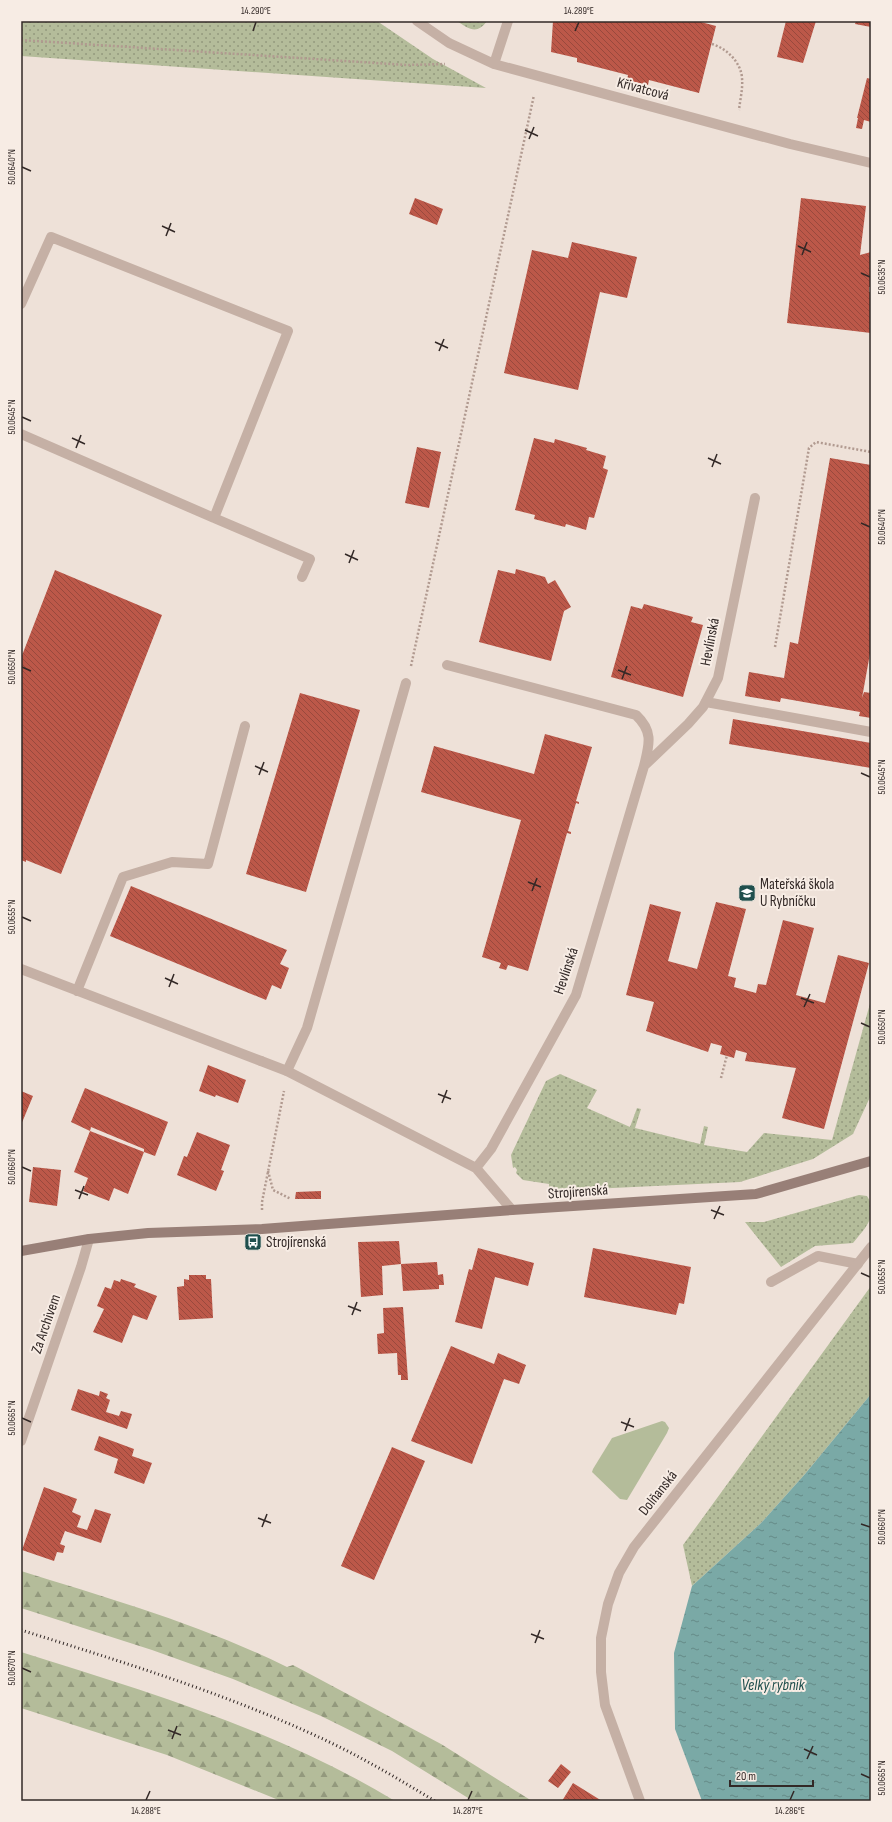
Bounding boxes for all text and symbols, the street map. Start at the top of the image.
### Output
text: 14.290°E [241,5,271,17]
text: 14.289°E [564,5,594,17]
street label: Křivatcová [615,73,671,105]
text: 50.0640°N [6,149,18,185]
text: 50.0635°N [876,260,888,294]
text: 50.0645°N [6,399,18,435]
text: 50.0640°N [876,509,888,545]
street label: Hevlínská [696,616,724,667]
text: 50.0650°N [6,649,18,685]
text: 50.0645°N [876,759,888,795]
place label: Mateřská škola U Rybníčku [760,875,834,911]
school or university icon: Mateřská škola U Rybníčku [737,883,757,903]
text: 50.0655°N [6,900,18,934]
street label: Hevlínská [549,945,583,997]
text: 50.0650°N [876,1009,888,1045]
text: 50.0660°N [6,1149,18,1185]
street label: Strojírenská [547,1180,609,1204]
bus stop icon: Strojírenská [243,1232,263,1252]
place label: Strojírenská [266,1233,326,1252]
text: 50.0655°N [876,1260,888,1294]
street label: Za Archivem [27,1292,65,1356]
text: 50.0665°N [6,1400,18,1436]
street label: Dolňanská [635,1467,682,1519]
text: 50.0660°N [876,1509,888,1545]
text: 50.0670°N [6,1650,18,1686]
water label: Velký rybník [742,1676,806,1695]
text: 50.0665°N [876,1760,888,1796]
scale bar [730,1762,813,1788]
text: 20 m [736,1769,756,1784]
text: 14.288°E [131,1805,161,1817]
text: 14.287°E [453,1805,483,1817]
text: 14.286°E [775,1805,805,1817]

